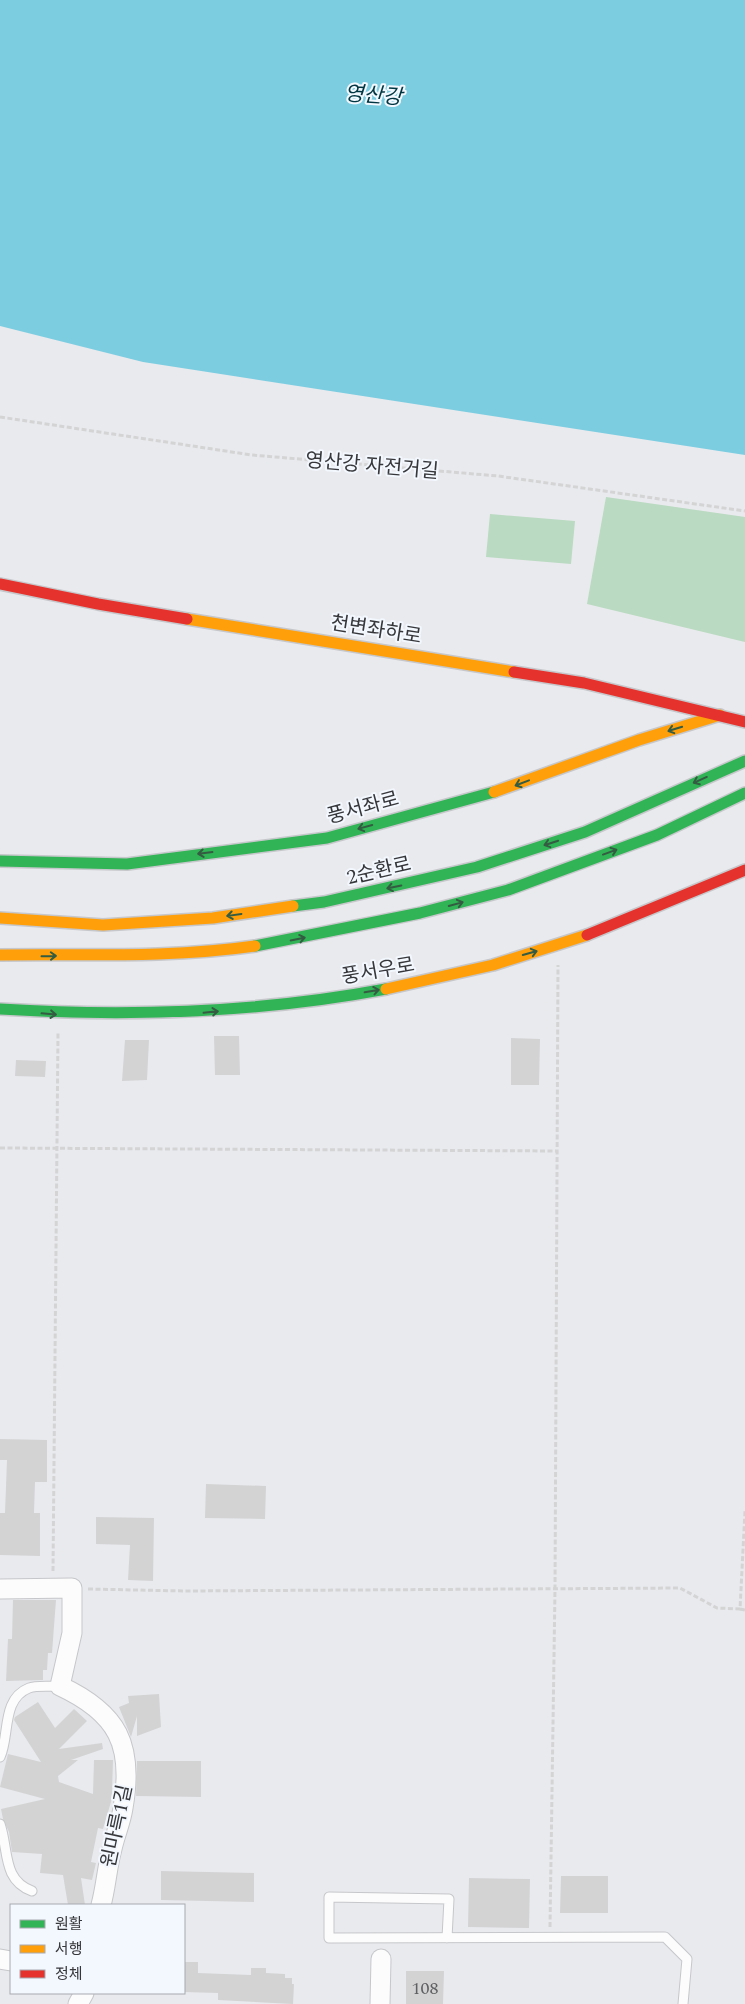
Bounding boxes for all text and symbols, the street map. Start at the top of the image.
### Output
water label: 영산강 [343,78,406,114]
street label: 영산강 자전거길 [304,445,440,487]
street label: 천변좌하로 [328,608,424,652]
one-way arrow [667,724,683,734]
one-way arrow [693,776,708,786]
one-way arrow [514,780,529,789]
street label: 풍서좌로 [324,784,402,832]
one-way arrow [358,823,374,832]
one-way arrow [543,839,559,848]
one-way arrow [602,847,618,856]
one-way arrow [197,849,213,859]
street label: 2순환로 [344,849,414,893]
one-way arrow [387,883,403,892]
one-way arrow [448,898,464,908]
one-way arrow [227,910,243,920]
one-way arrow [289,933,305,943]
one-way arrow [521,948,537,957]
street label: 풍서우로 [339,950,417,992]
one-way arrow [40,951,56,960]
one-way arrow [364,985,380,995]
one-way arrow [203,1007,219,1017]
one-way arrow [40,1009,56,1018]
street label: 원마륵1길 [94,1782,140,1870]
legend [10,1904,185,1994]
text: 원활 [55,1913,83,1936]
text: 서행 [55,1938,83,1961]
text: 정체 [55,1963,83,1986]
house number: 108 [412,1975,439,2002]

